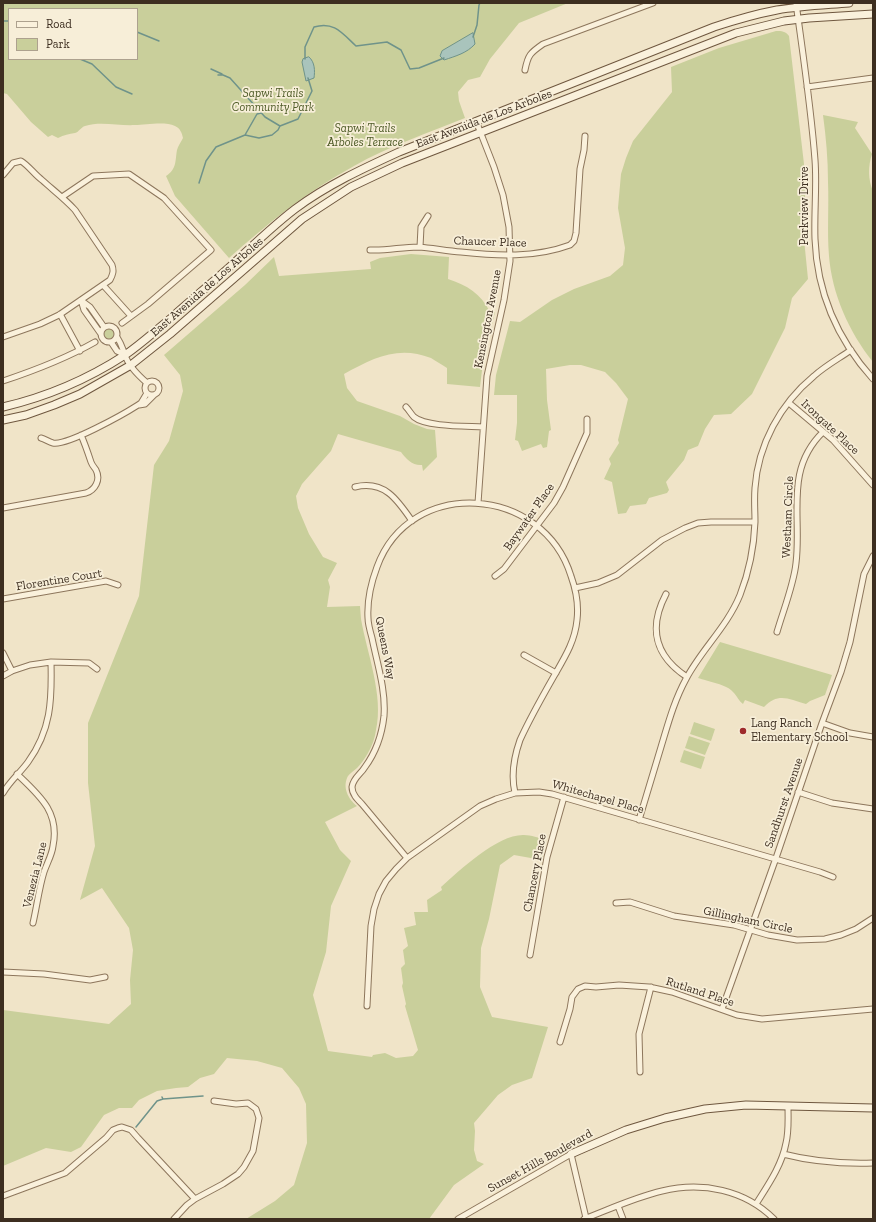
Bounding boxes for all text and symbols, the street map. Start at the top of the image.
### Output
legend [8,8,138,60]
text: Road [46,17,72,31]
text: Park [46,37,70,51]
street label: East Avenida de Los Arboles [414,86,554,152]
park label: Sapwi Trails Community Park [232,87,314,115]
park label: Sapwi Trails Arboles Terrace [327,122,403,150]
street label: Parkview Drive [798,167,812,245]
street label: East Avenida de Los Arboles [148,234,266,340]
street label: Chaucer Place [453,234,527,250]
street label: Kensington Avenue [471,268,505,370]
street label: Irongate Place [798,396,862,458]
street label: Westham Circle [779,476,797,558]
street label: Baywater Place [500,481,558,553]
street label: Florentine Court [15,566,103,594]
street label: Queens Way [372,615,398,681]
place label: Lang Ranch Elementary School [751,717,848,745]
marker: Lang Ranch Elementary School [738,726,748,736]
street label: Sandhurst Avenue [762,756,806,850]
street label: Whitechapel Place [551,777,645,817]
street label: Chancery Place [520,833,550,913]
street label: Venezia Lane [20,841,50,909]
street label: Gillingham Circle [702,904,794,936]
street label: Rutland Place [664,974,736,1010]
street label: Sunset Hills Boulevard [485,1126,595,1196]

